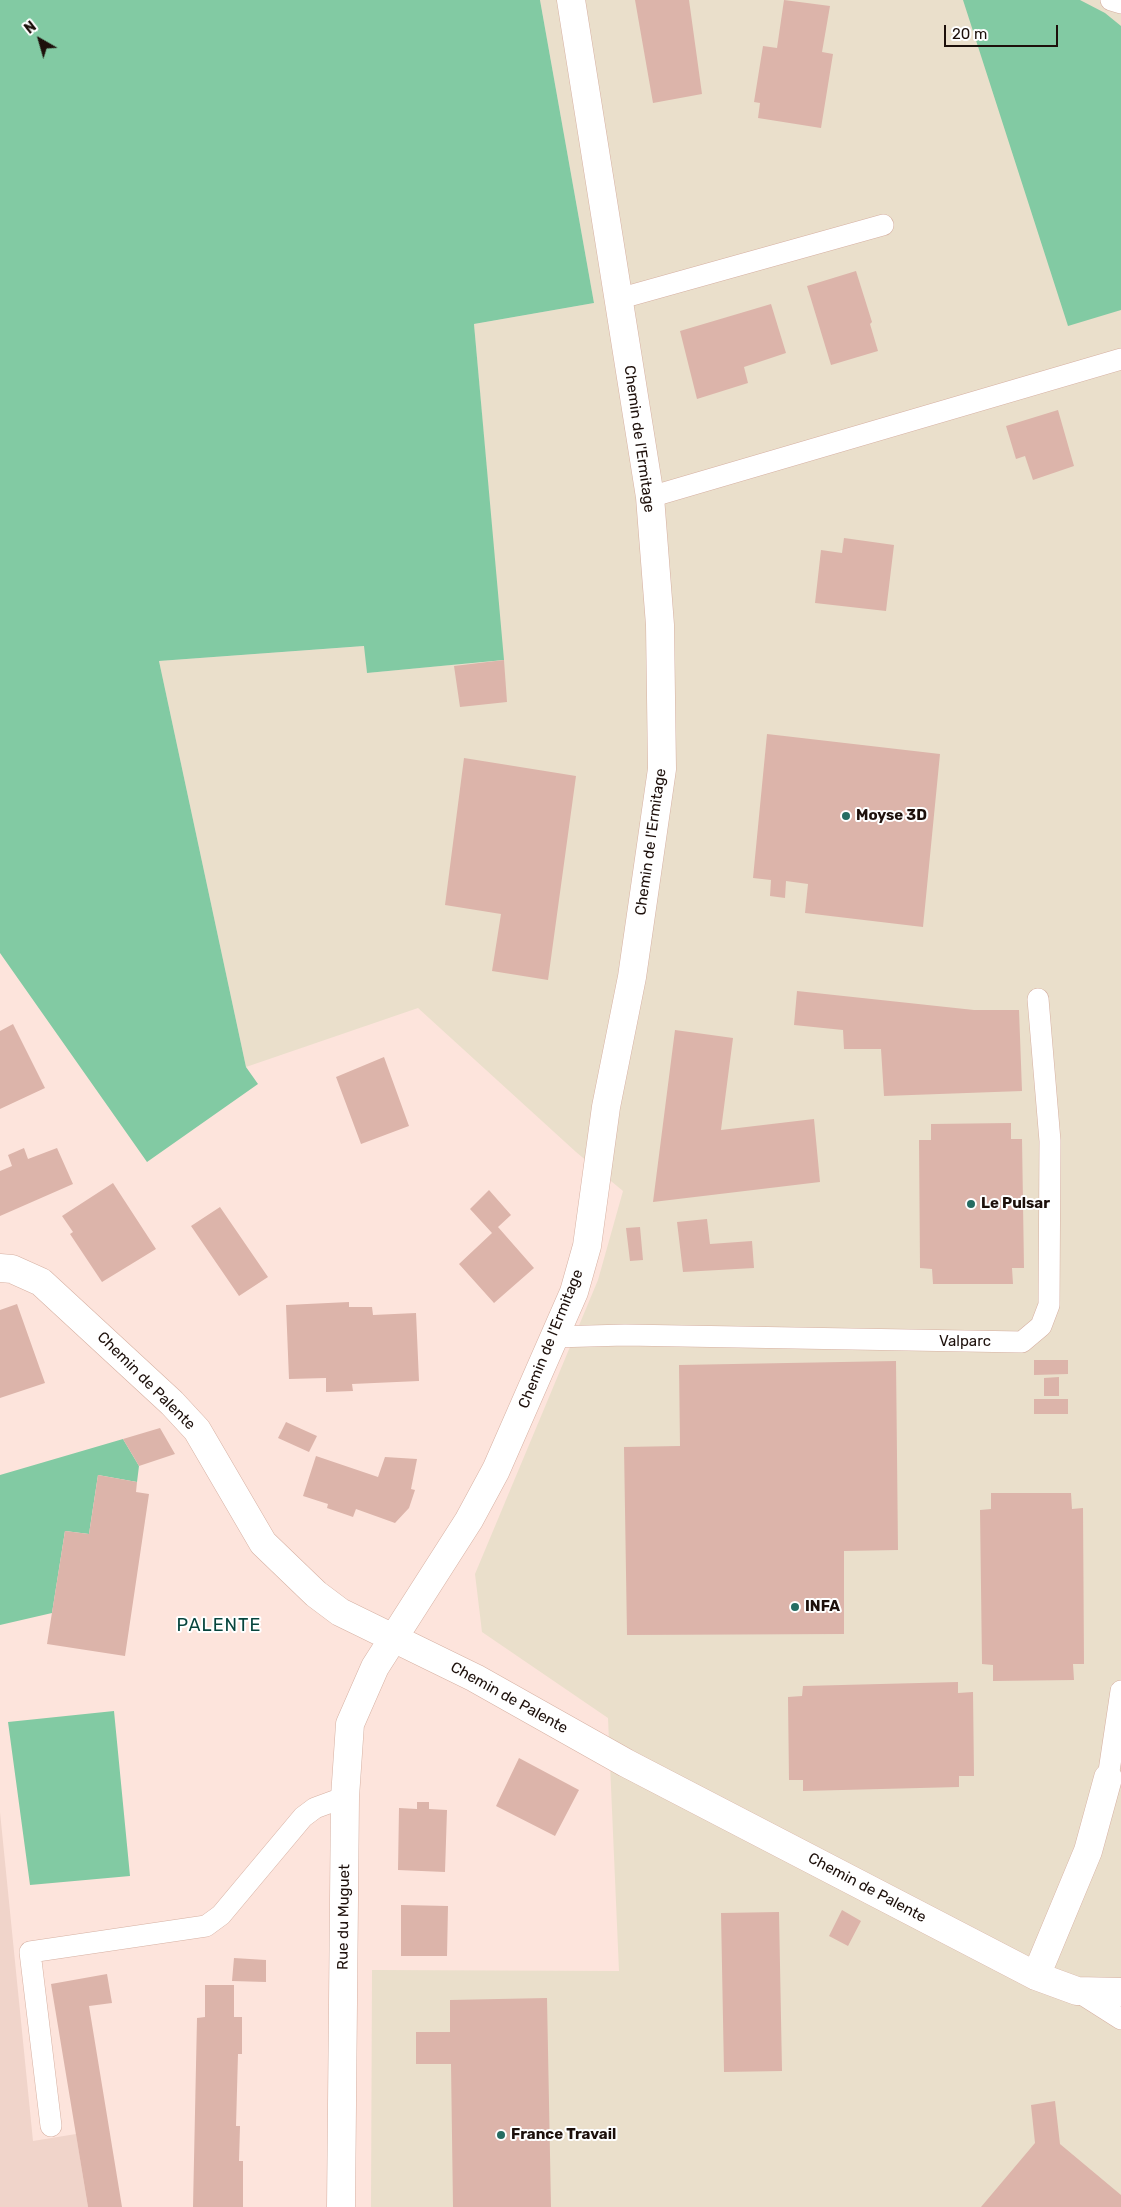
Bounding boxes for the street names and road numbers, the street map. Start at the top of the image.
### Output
street label: Chemin de l'Ermitage [620,364,658,514]
street label: Chemin de l'Ermitage [632,767,670,917]
street label: Chemin de l'Ermitage [515,1267,587,1411]
street label: Chemin de Palente [93,1328,199,1434]
street label: Valparc [939,1333,991,1351]
street label: Chemin de Palente [447,1658,571,1738]
street label: Chemin de Palente [805,1849,929,1927]
street label: Rue du Muguet [334,1864,354,1970]

